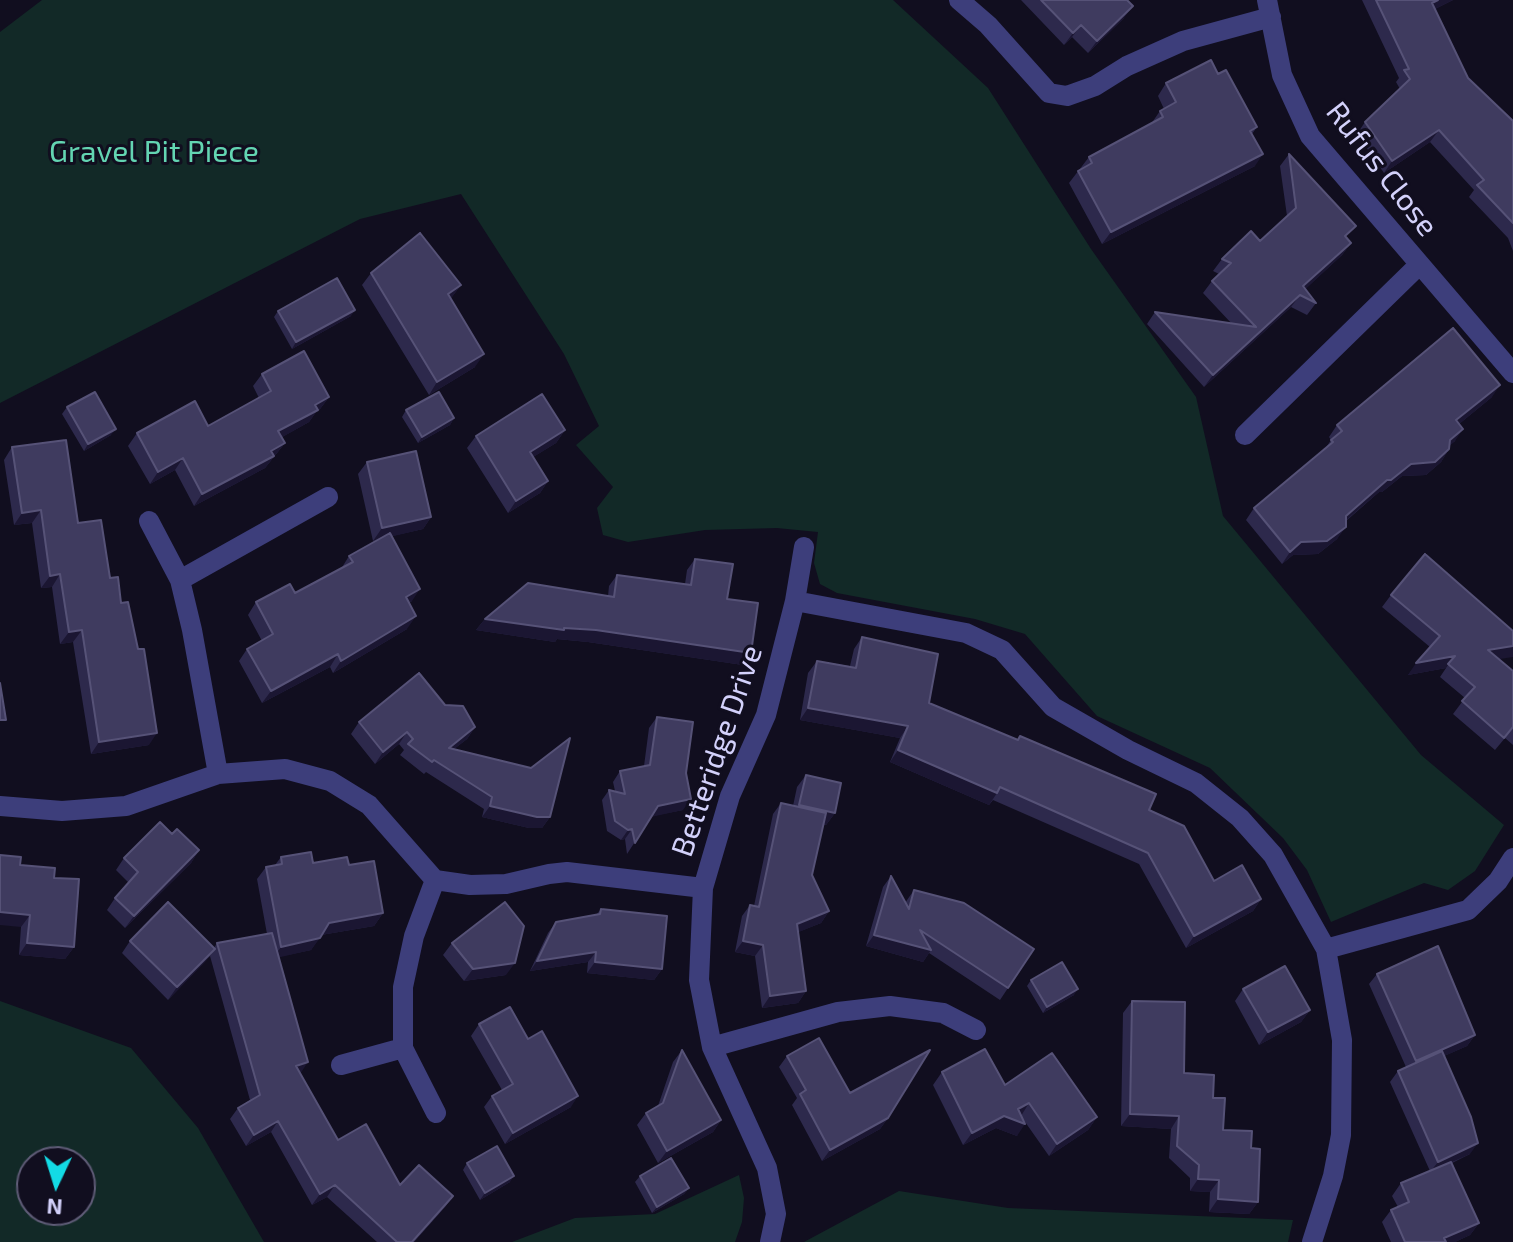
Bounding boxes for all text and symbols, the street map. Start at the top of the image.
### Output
street label: Rufus Close [1318,95,1446,243]
park label: Gravel Pit Piece [49,134,259,170]
street label: Betteridge Drive [664,641,770,861]
north arrow [16,1146,96,1226]
text: N [46,1194,63,1221]

